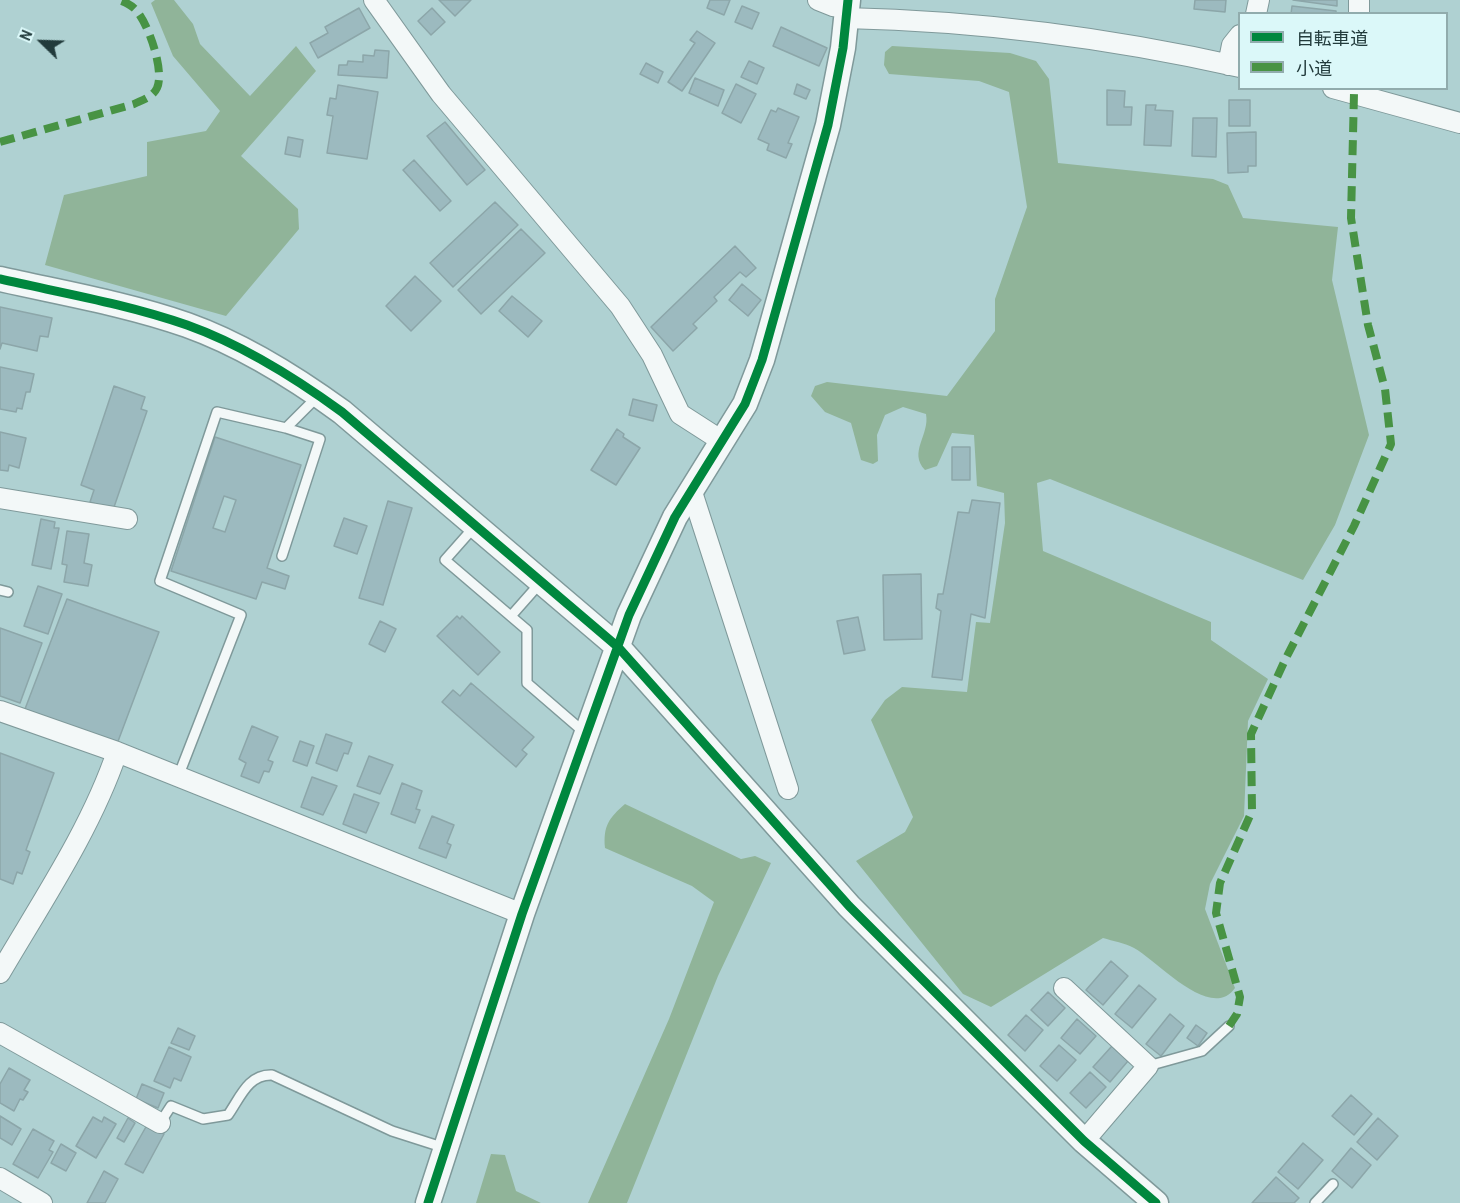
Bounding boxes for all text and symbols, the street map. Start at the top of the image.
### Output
north arrow [12,12,72,72]
legend [1238,12,1448,90]
text: N [13,26,37,44]
text: 自転車道 [1296,26,1368,51]
text: 小道 [1296,56,1332,81]

